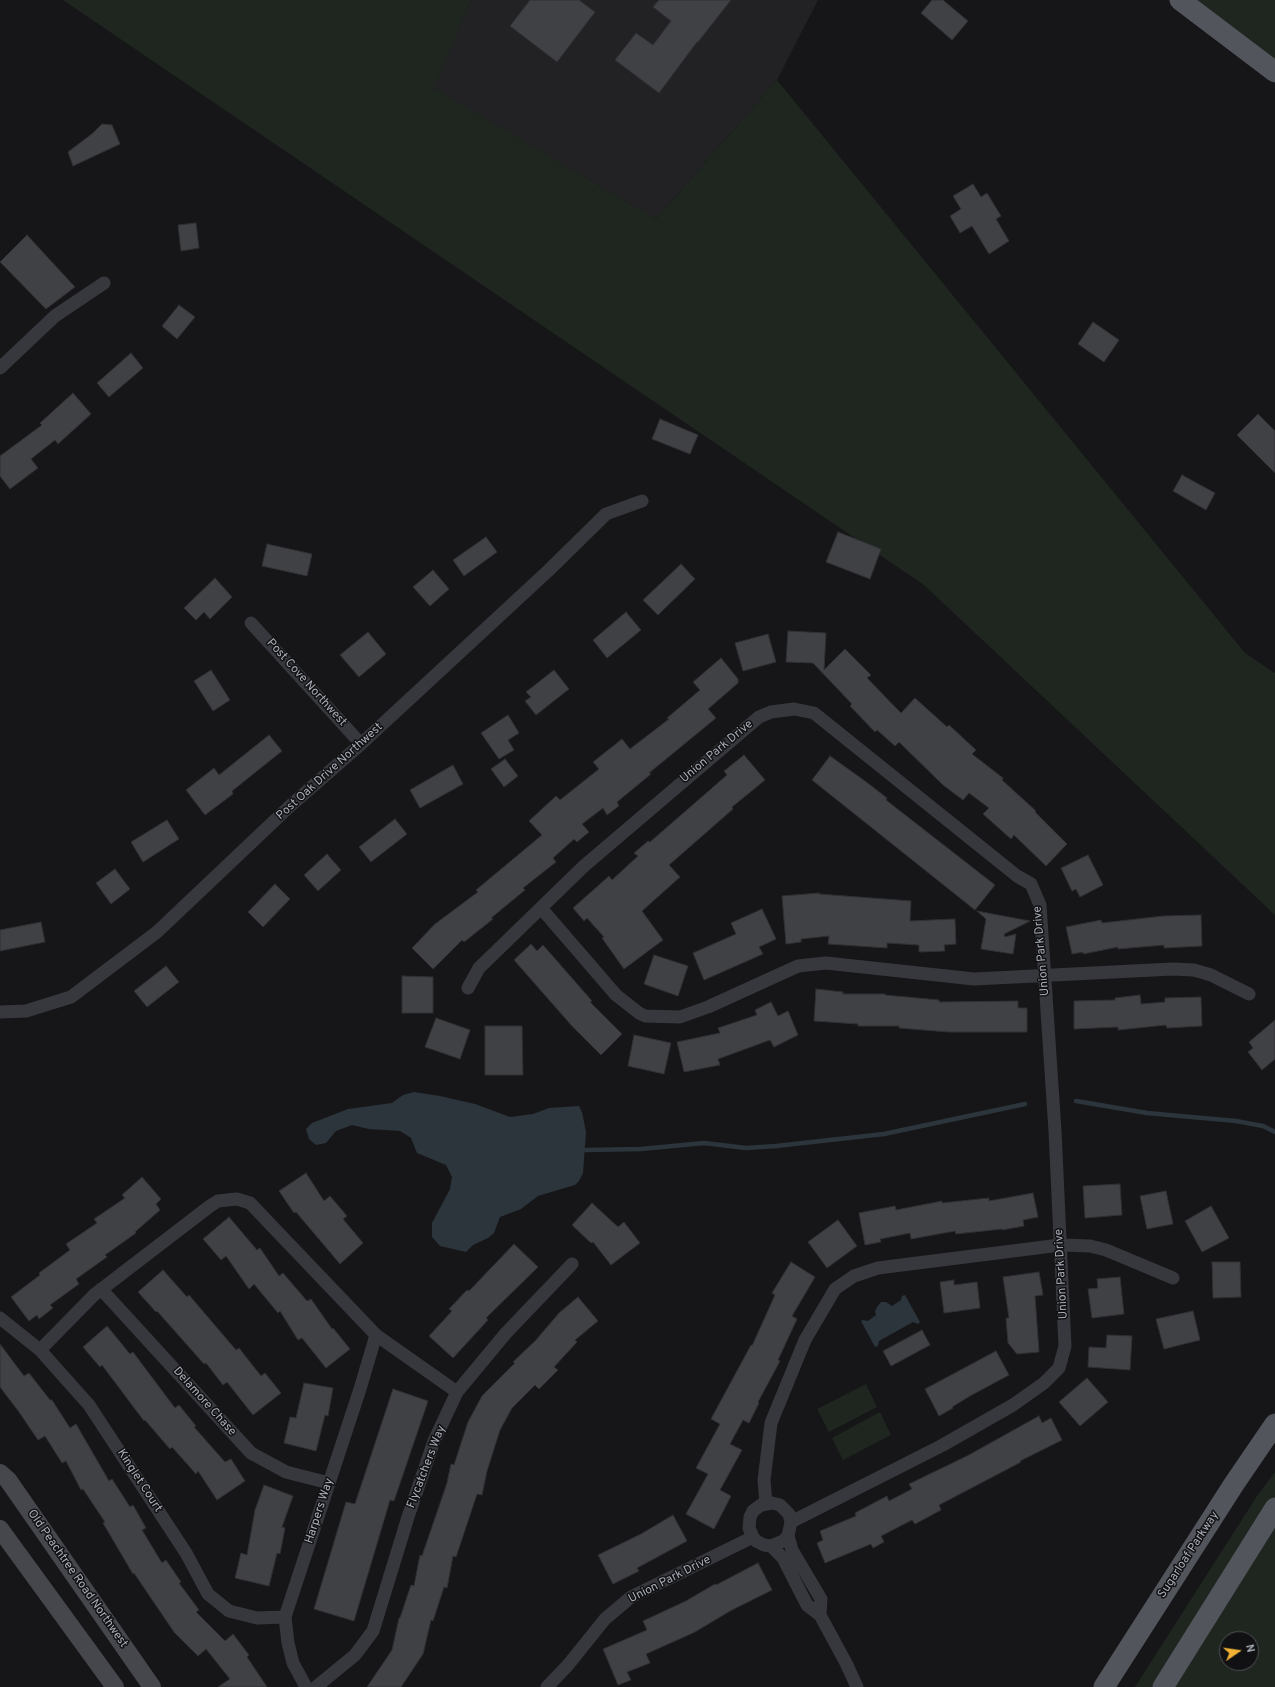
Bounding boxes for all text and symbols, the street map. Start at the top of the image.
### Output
street label: Post Cove Northwest [263,636,349,730]
street label: Union Park Drive [678,717,756,787]
street label: Post Oak Drive Northwest [274,720,386,824]
street label: Union Park Drive [1031,905,1053,997]
street label: Union Park Drive [1052,1229,1072,1319]
street label: Delamore Chase [169,1365,239,1439]
street label: Flycatchers Way [405,1424,449,1510]
street label: Kinglet Court [113,1447,165,1515]
street label: Harpers Way [303,1476,337,1546]
street label: Old Peachtree Road Northwest [24,1507,130,1651]
street label: Sugarloaf Parkway [1156,1509,1222,1601]
street label: Union Park Drive [627,1553,713,1607]
north arrow [1219,1631,1259,1671]
text: N [1242,1643,1257,1654]

